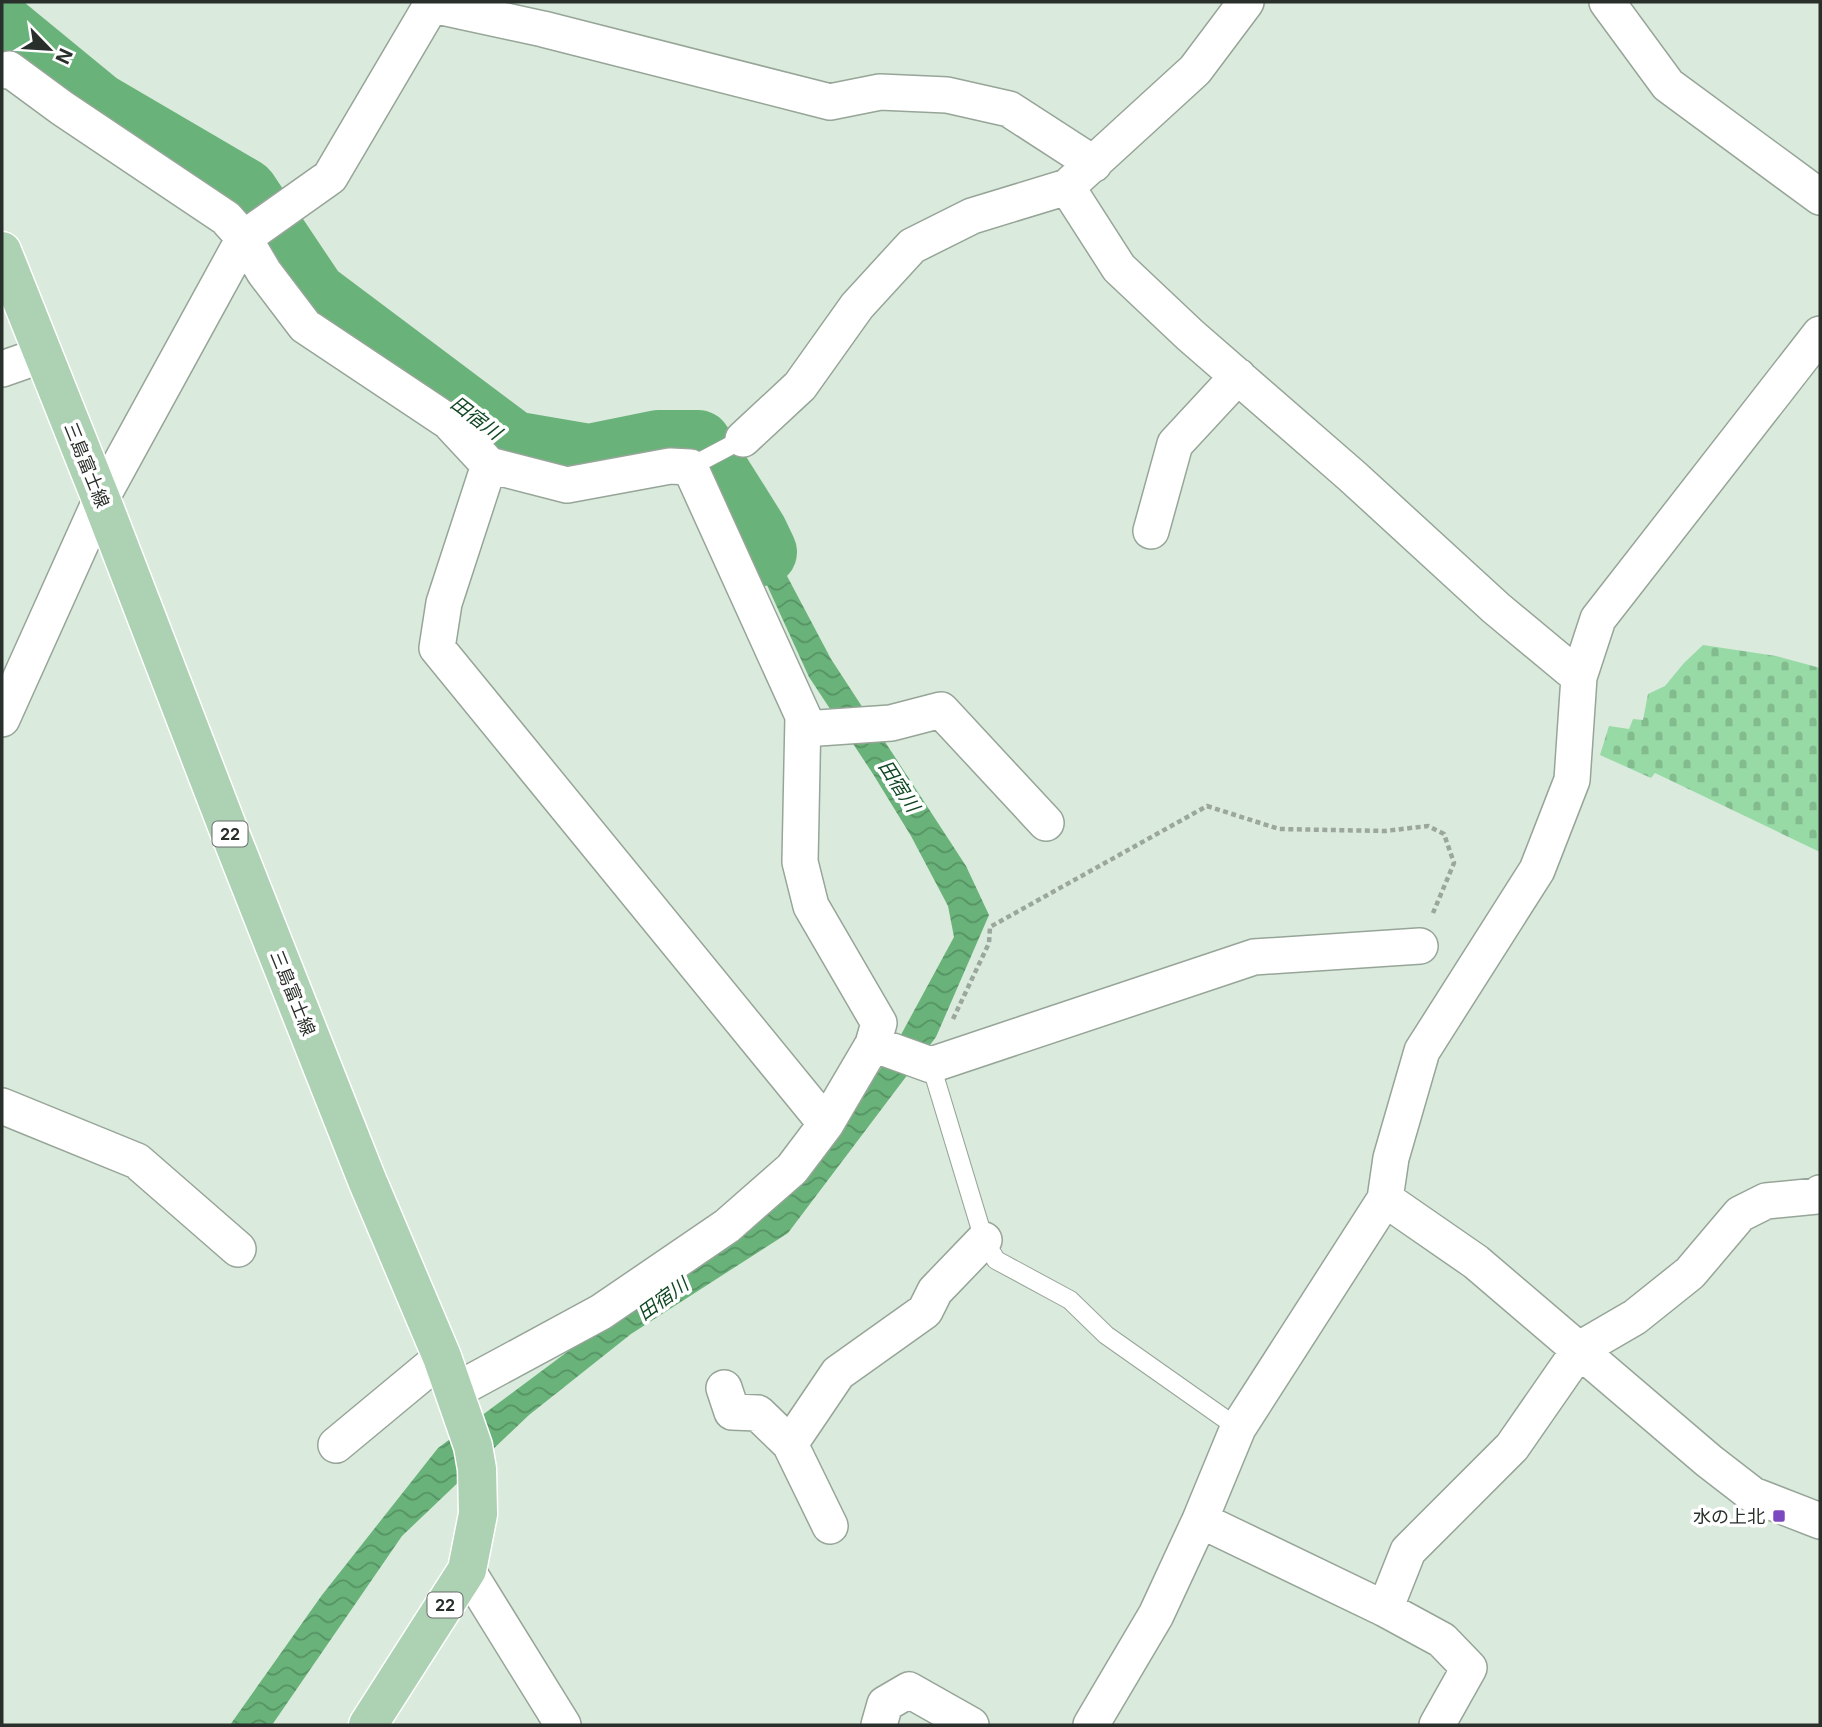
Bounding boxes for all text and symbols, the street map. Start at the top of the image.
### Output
north arrow [14,14,84,84]
text: N [50,45,77,67]
water label: 田宿川 [446,392,507,446]
street label: 三島富士線 [60,419,114,511]
water label: 田宿川 [874,756,925,818]
road number: 22 [212,821,247,846]
street label: 三島富士線 [266,947,320,1039]
water label: 田宿川 [633,1272,694,1325]
place label: 水の上北 [1693,1506,1765,1527]
marker: 水の上北 [1771,1508,1787,1524]
road number: 22 [428,1592,462,1618]

